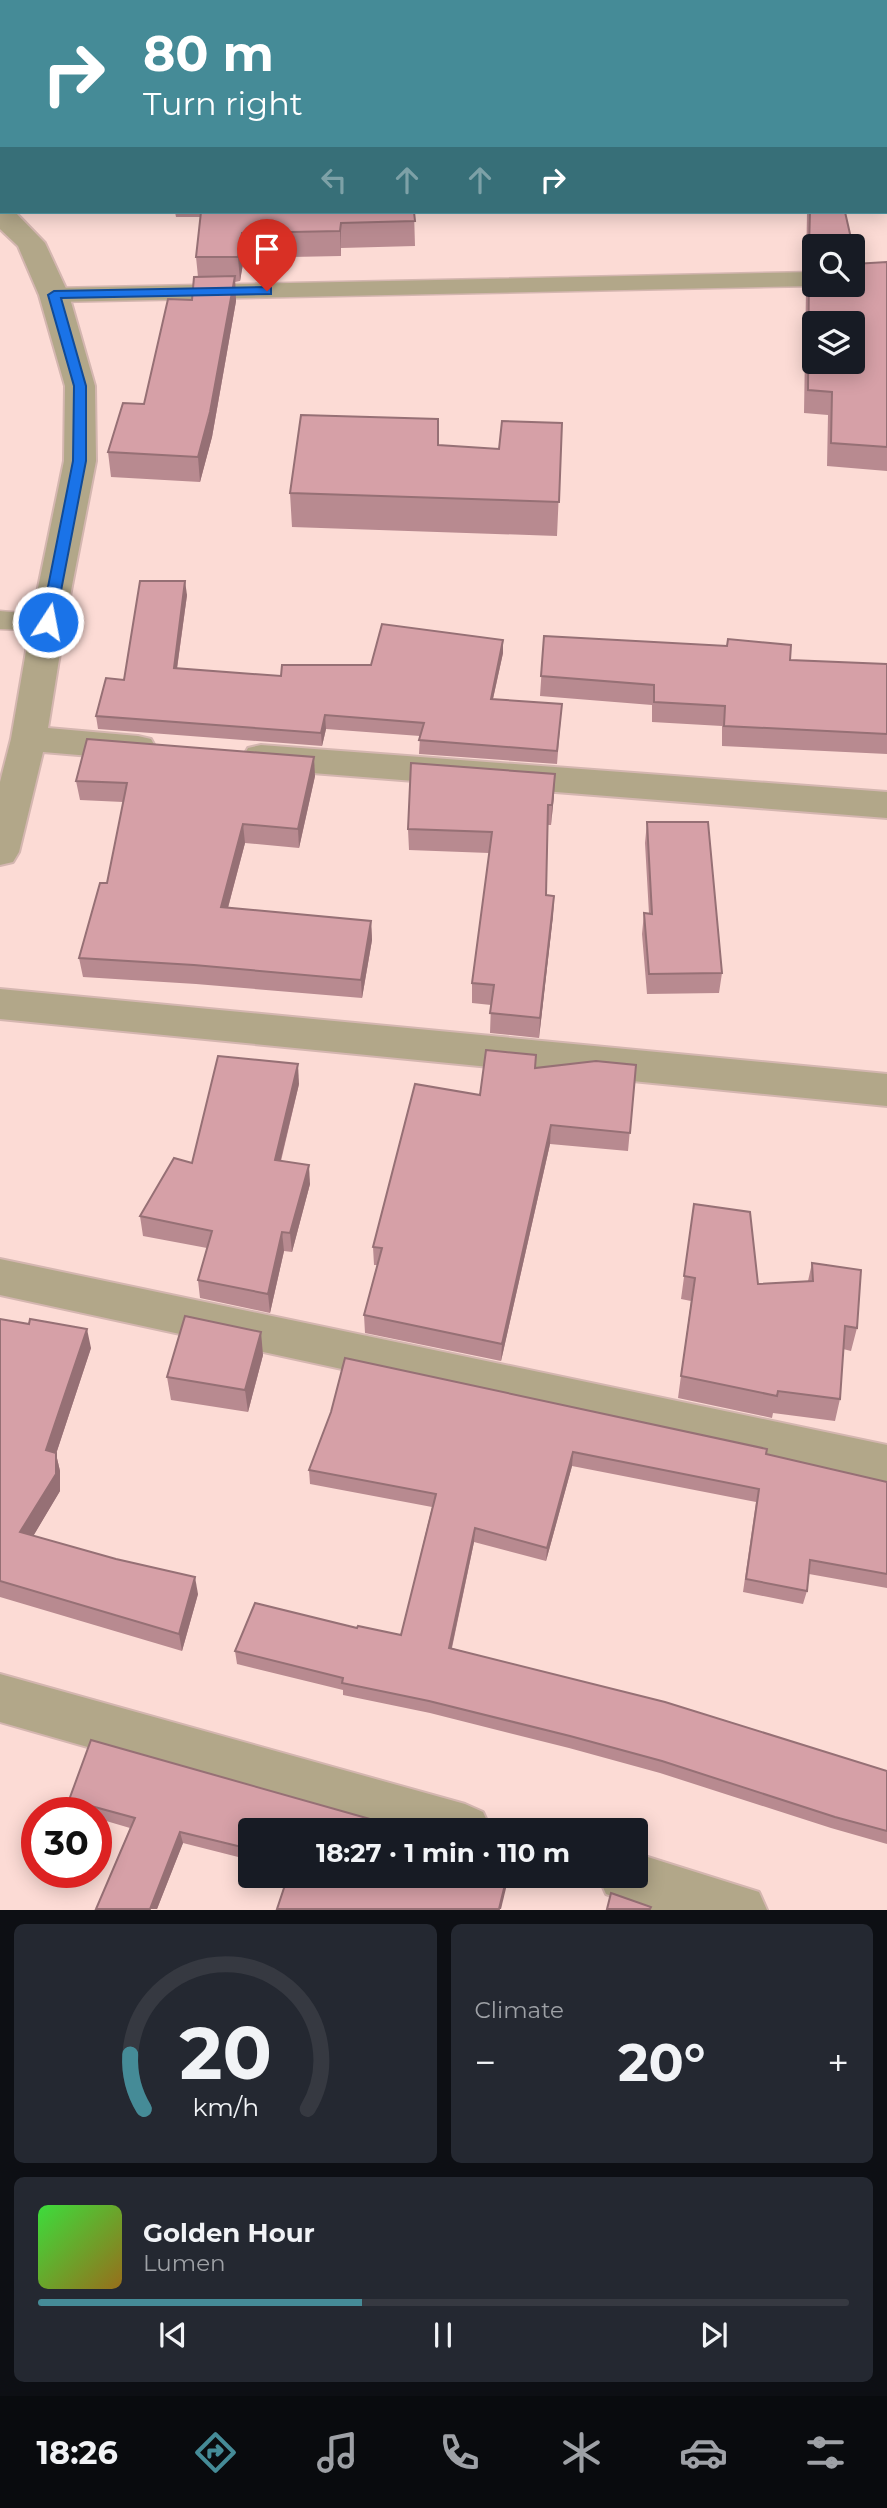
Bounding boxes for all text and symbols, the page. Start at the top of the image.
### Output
text: 80 m [143,24,274,83]
icon: right [28,28,119,119]
text: Turn right [143,84,303,123]
icon: left [315,161,353,199]
icon: ahead [388,161,426,199]
icon: ahead [461,161,499,199]
icon: right [534,161,572,199]
pin [237,219,297,291]
icon: arrive [248,230,286,268]
map controls [802,234,865,374]
button: search [802,234,865,297]
button: layers [802,311,865,374]
position arrow [11,585,85,659]
speed limit sign: 30 [21,1797,112,1888]
text: 18:27 · 1 min · 110 m [316,1837,570,1869]
text: Climate [475,1996,564,2024]
text: 20 [179,2010,271,2098]
text: 20° [618,2031,706,2094]
text: − [475,2039,496,2086]
text: + [827,2039,849,2086]
text: km/h [192,2092,259,2122]
text: Golden Hour [143,2217,315,2249]
text: Lumen [143,2249,226,2277]
icon: previous [154,2316,192,2354]
icon: pause [424,2316,462,2354]
icon: next [695,2316,733,2354]
icon: directions [191,2428,240,2477]
icon: music [313,2428,362,2477]
icon: phone [435,2428,484,2477]
icon: climate [557,2428,606,2477]
icon: car [679,2428,728,2477]
icon: filters [801,2428,850,2477]
text: 18:26 [37,2433,118,2472]

